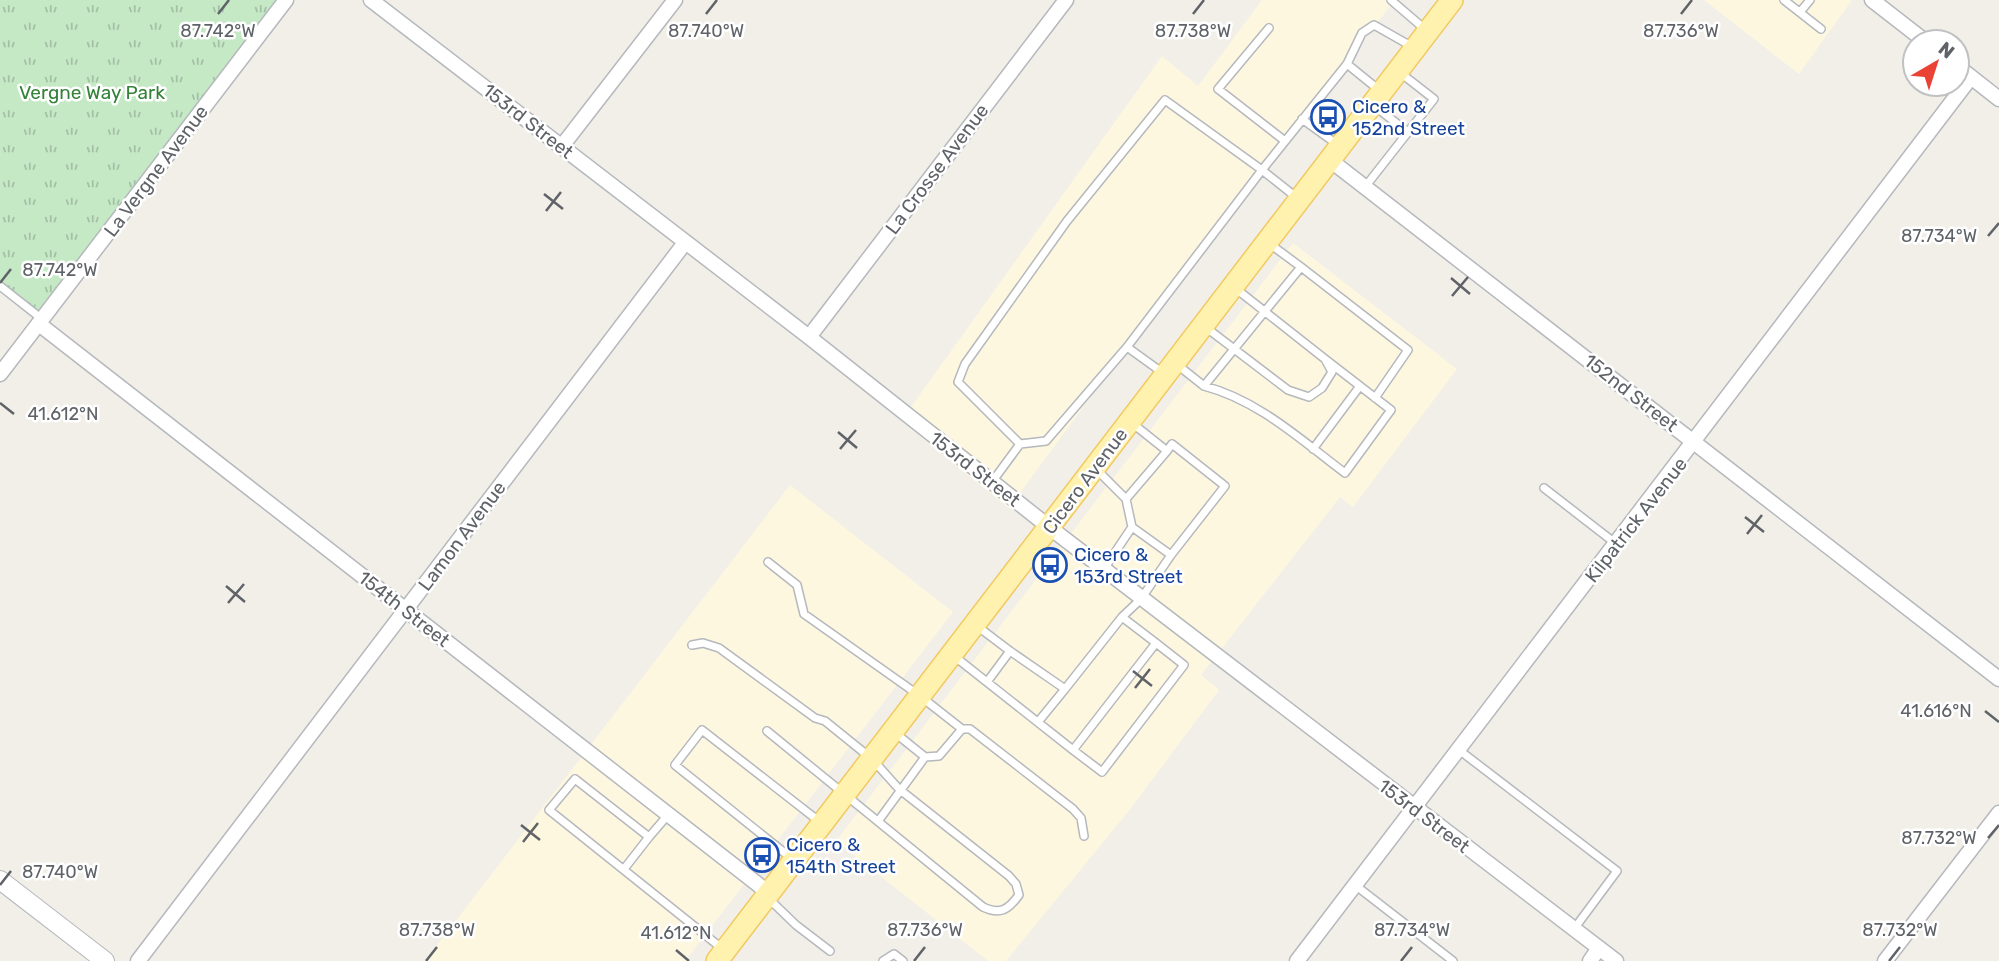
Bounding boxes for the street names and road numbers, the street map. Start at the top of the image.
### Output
street label: 153rd Street [478,78,578,164]
street label: La Crosse Avenue [881,99,993,239]
street label: La Vergne Avenue [99,101,213,241]
street label: 152nd Street [1579,349,1683,437]
street label: Cicero Avenue [1038,423,1132,539]
street label: 153rd Street [925,426,1025,512]
street label: Kilpatrick Avenue [1580,453,1692,587]
street label: Lamon Avenue [413,477,511,595]
street label: 154th Street [354,566,455,652]
street label: 153rd Street [1374,774,1475,858]

